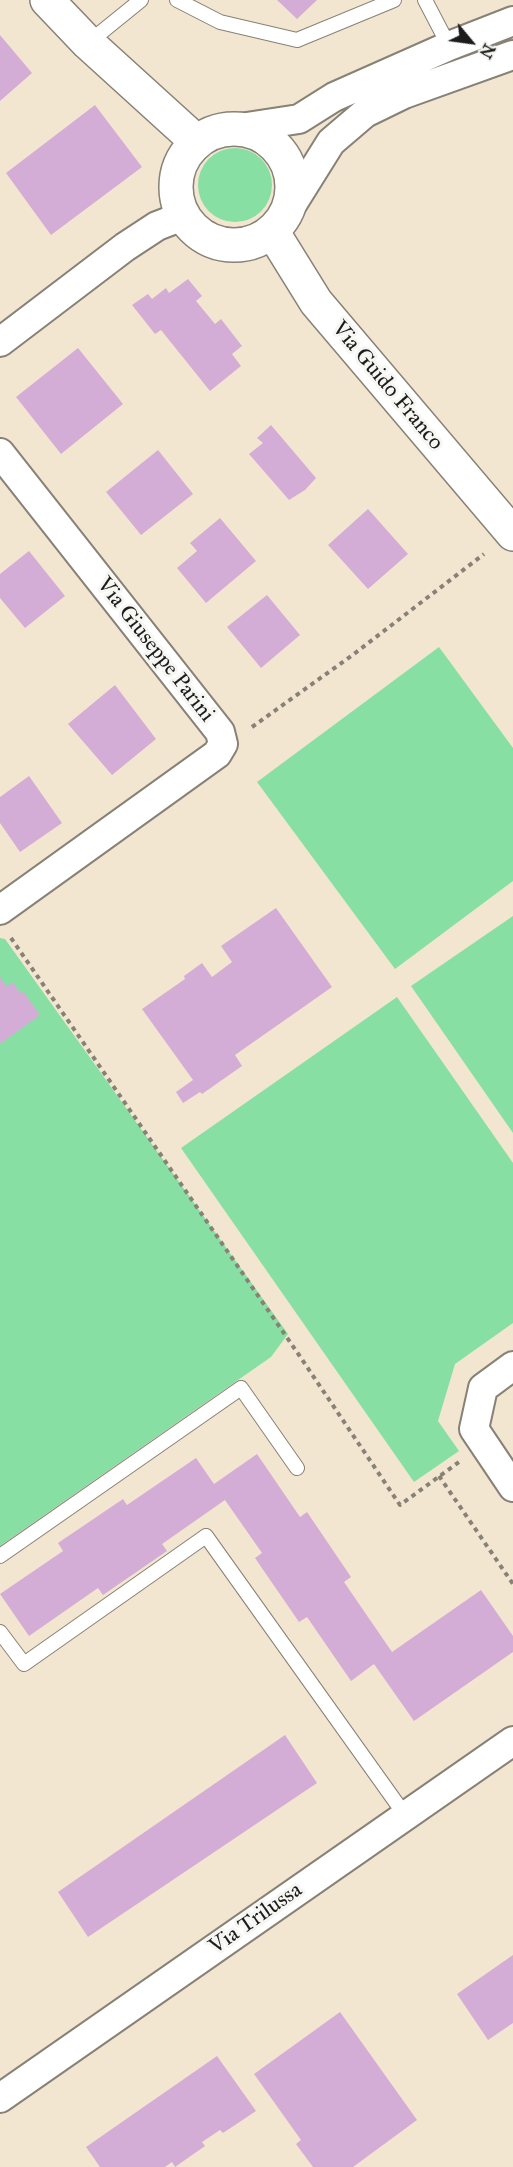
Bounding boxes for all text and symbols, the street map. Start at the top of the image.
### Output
north arrow [441,12,501,72]
text: N [476,40,499,62]
street label: Via Guido Franco [325,316,449,456]
street label: Via Giuseppe Parini [90,573,220,727]
street label: Via Trilussa [205,1877,307,1961]

